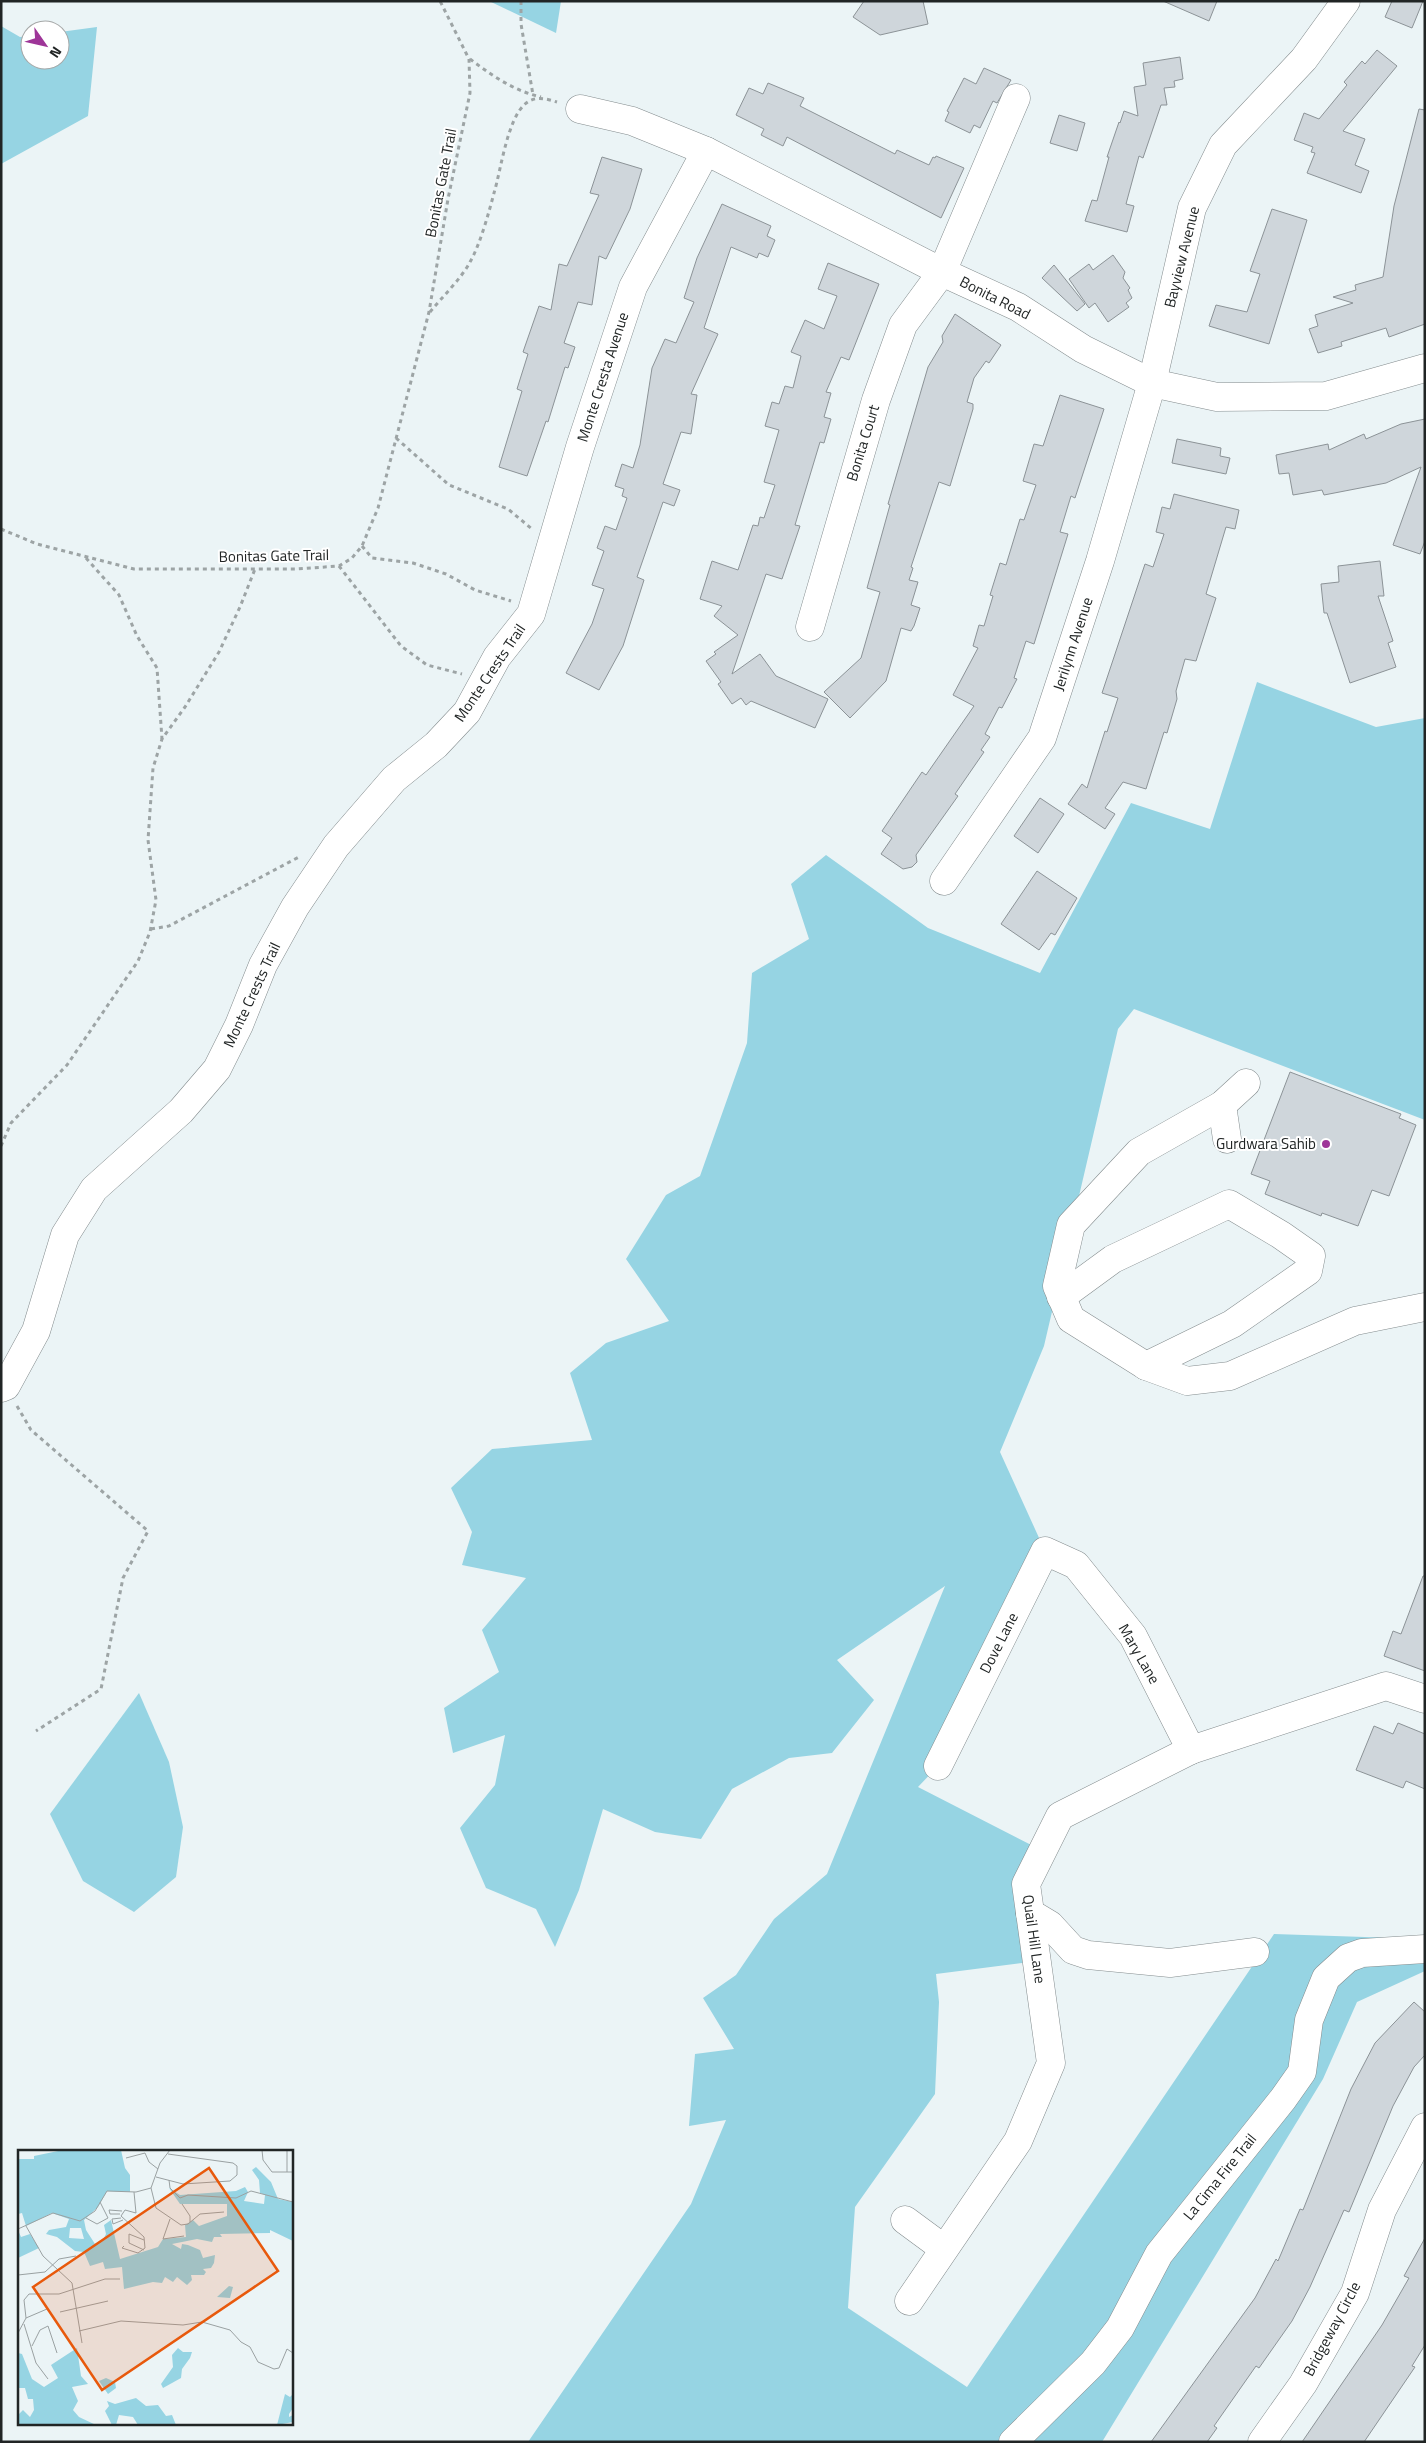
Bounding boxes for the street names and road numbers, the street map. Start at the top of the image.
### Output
street label: Bonitas Gate Trail [419,126,462,239]
street label: Bayview Avenue [1158,204,1205,310]
street label: Bonita Road [956,270,1035,325]
street label: Monte Cresta Avenue [571,309,634,445]
street label: Bonita Court [840,401,885,484]
street label: Bonitas Gate Trail [219,543,329,568]
street label: Jerilynn Avenue [1047,594,1099,694]
street label: Monte Crests Trail [448,619,531,726]
street label: Monte Crests Trail [217,938,286,1051]
street label: Dove Lane [973,1608,1024,1677]
street label: Mary Lane [1113,1619,1166,1688]
street label: Quail Hill Lane [1017,1893,1052,1985]
street label: La Cima Fire Trail [1177,2128,1262,2225]
street label: Bridgeway Circle [1297,2277,1366,2380]

